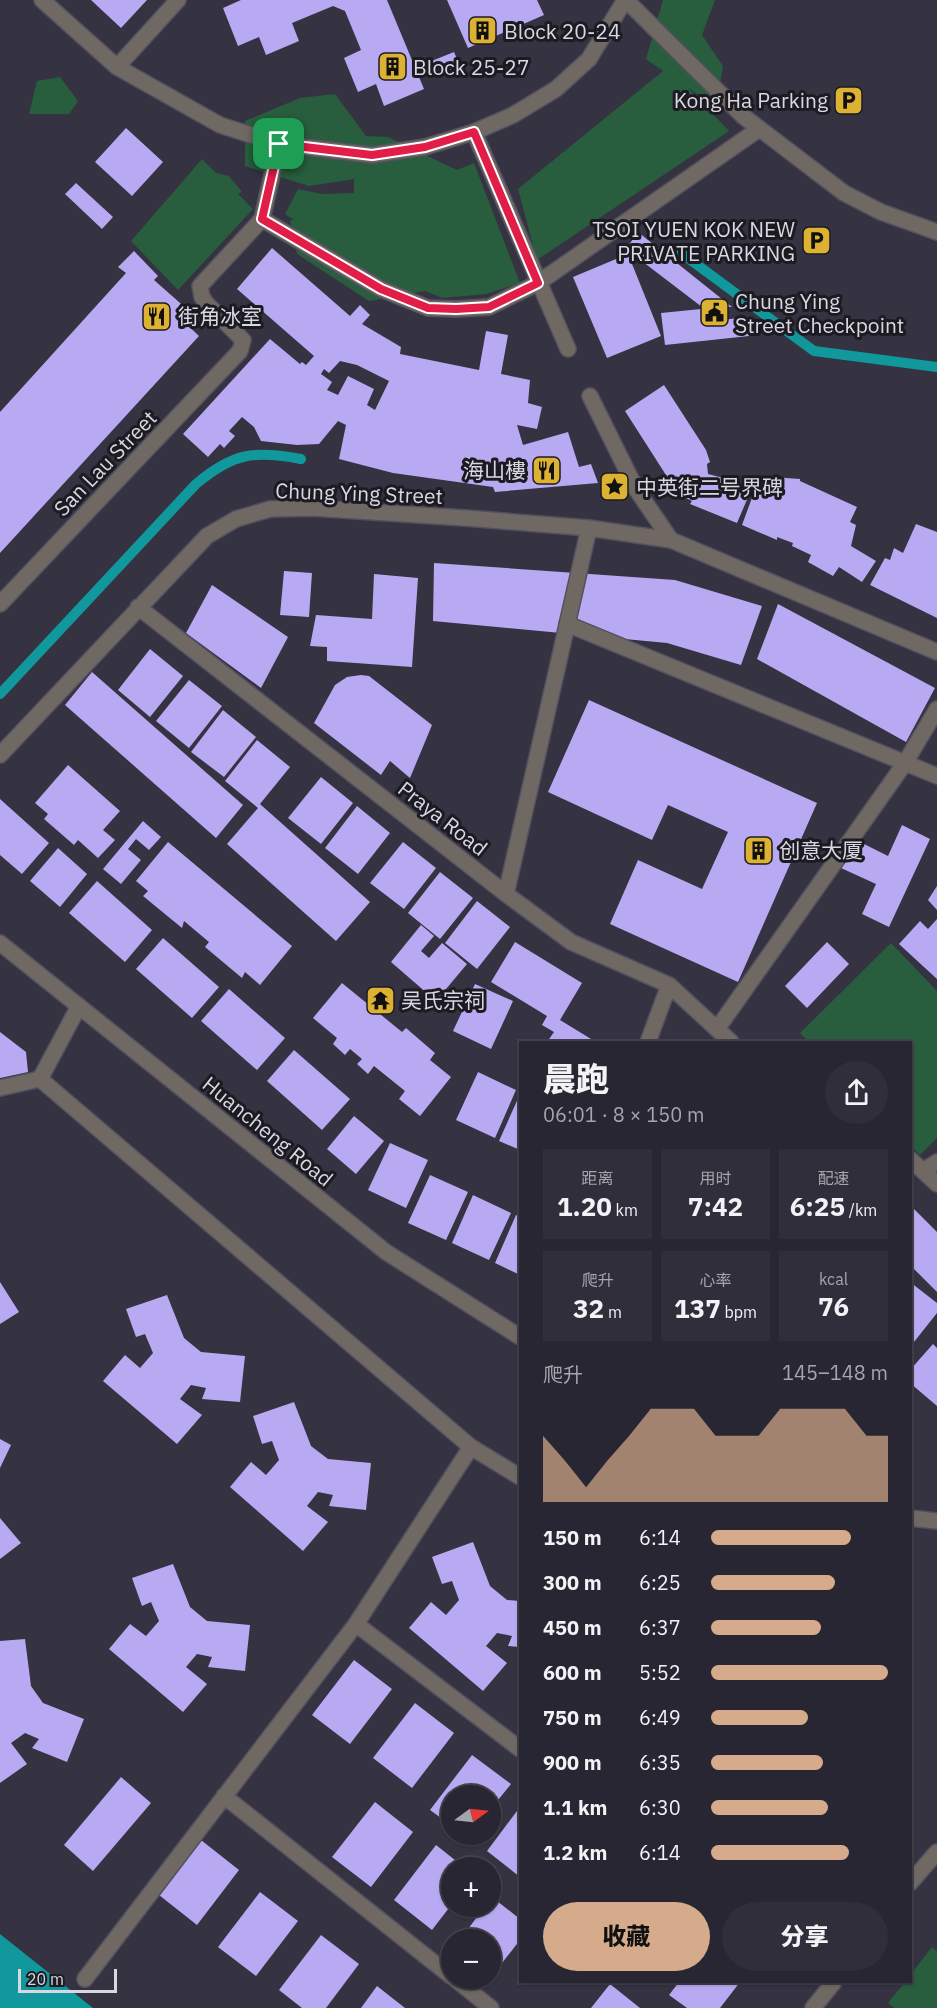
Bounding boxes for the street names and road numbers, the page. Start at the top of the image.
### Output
street label: San Lau Street [48,404,162,522]
street label: Chung Ying Street [275,476,443,510]
street label: Praya Road [393,774,493,862]
street label: Huancheng Road [197,1070,339,1192]

